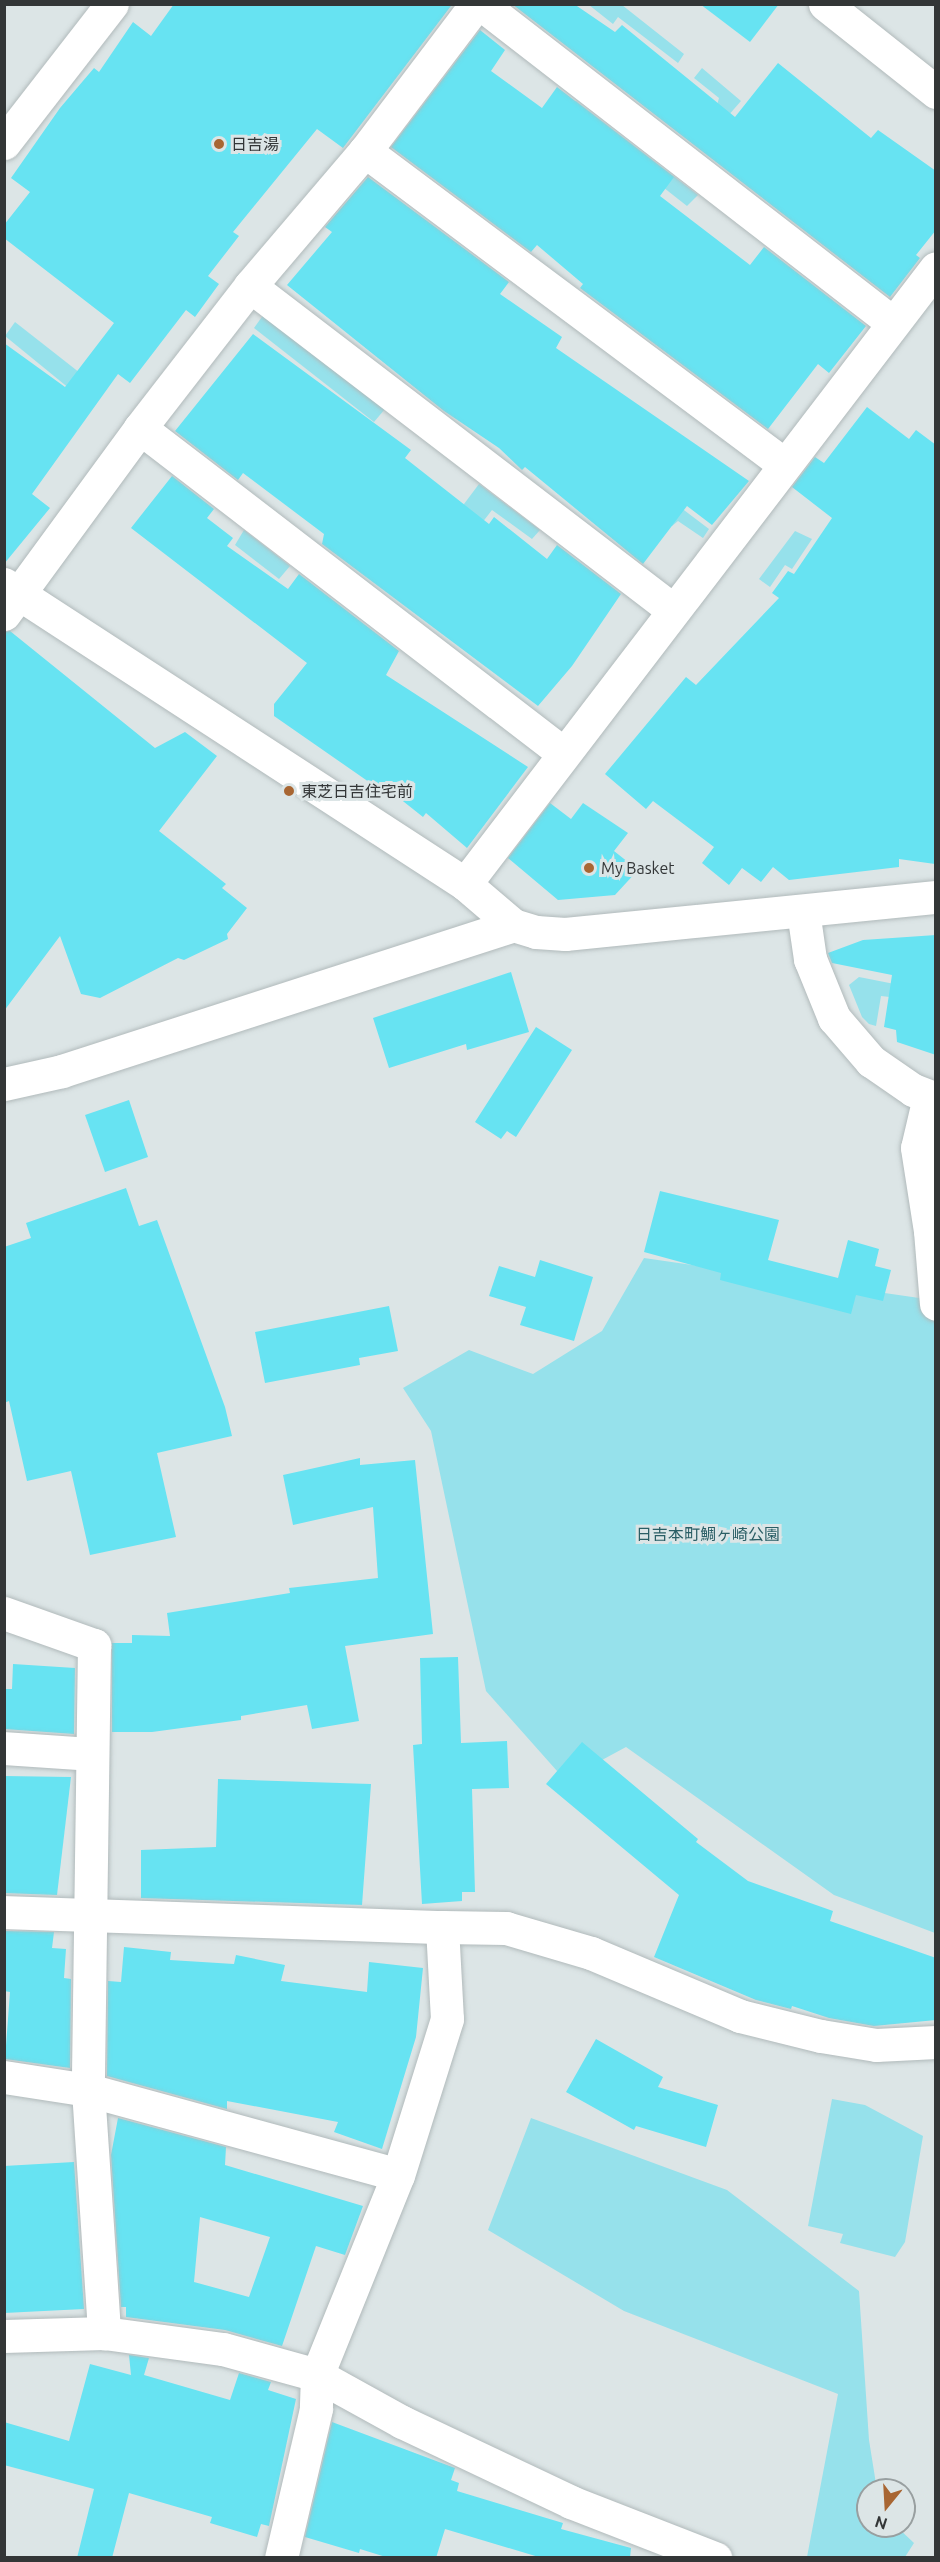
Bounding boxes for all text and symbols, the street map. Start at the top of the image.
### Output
place label: 日吉湯 [231,134,279,154]
marker: 日吉湯 [212,137,226,151]
place label: 東芝日吉住宅前 [301,781,413,801]
marker: 東芝日吉住宅前 [282,784,296,798]
place label: My Basket [601,858,675,878]
marker: My Basket [582,861,596,875]
park label: 日吉本町鯛ヶ崎公園 [636,1524,780,1544]
north arrow [856,2478,916,2538]
text: N [873,2513,890,2534]

